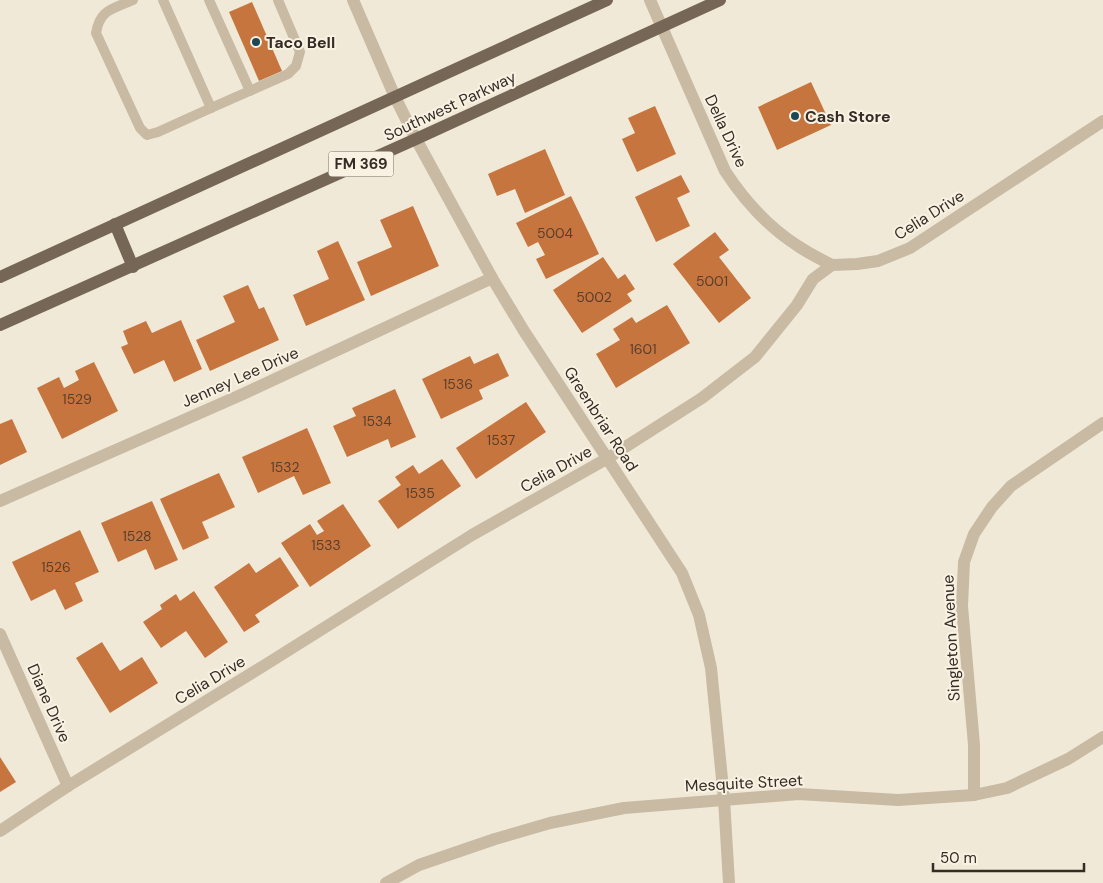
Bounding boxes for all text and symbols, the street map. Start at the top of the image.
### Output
place label: Taco Bell [266,32,335,53]
marker: Taco Bell [250,36,262,48]
street label: Southwest Parkway [381,66,520,146]
street label: Della Drive [700,91,752,171]
place label: Cash Store [805,106,891,127]
marker: Cash Store [789,110,801,122]
road number: FM 369 [328,152,394,176]
street label: Celia Drive [890,185,968,245]
house number: 5004 [537,224,574,242]
house number: 5001 [696,272,728,290]
house number: 5002 [576,288,612,306]
house number: 1601 [629,340,657,358]
street label: Jenney Lee Drive [178,342,302,412]
street label: Greenbriar Road [559,363,643,475]
house number: 1536 [443,375,473,393]
house number: 1529 [62,390,92,408]
house number: 1534 [362,412,392,430]
house number: 1537 [487,431,515,449]
street label: Celia Drive [516,441,596,497]
house number: 1532 [270,458,300,476]
house number: 1535 [405,484,435,502]
house number: 1528 [122,527,152,545]
house number: 1533 [311,536,341,554]
house number: 1526 [41,558,71,576]
street label: Singleton Avenue [937,574,965,702]
street label: Celia Drive [171,651,249,709]
street label: Diane Drive [22,660,76,746]
street label: Mesquite Street [684,769,804,797]
scale bar [933,840,1084,872]
text: 50 m [940,848,977,868]

